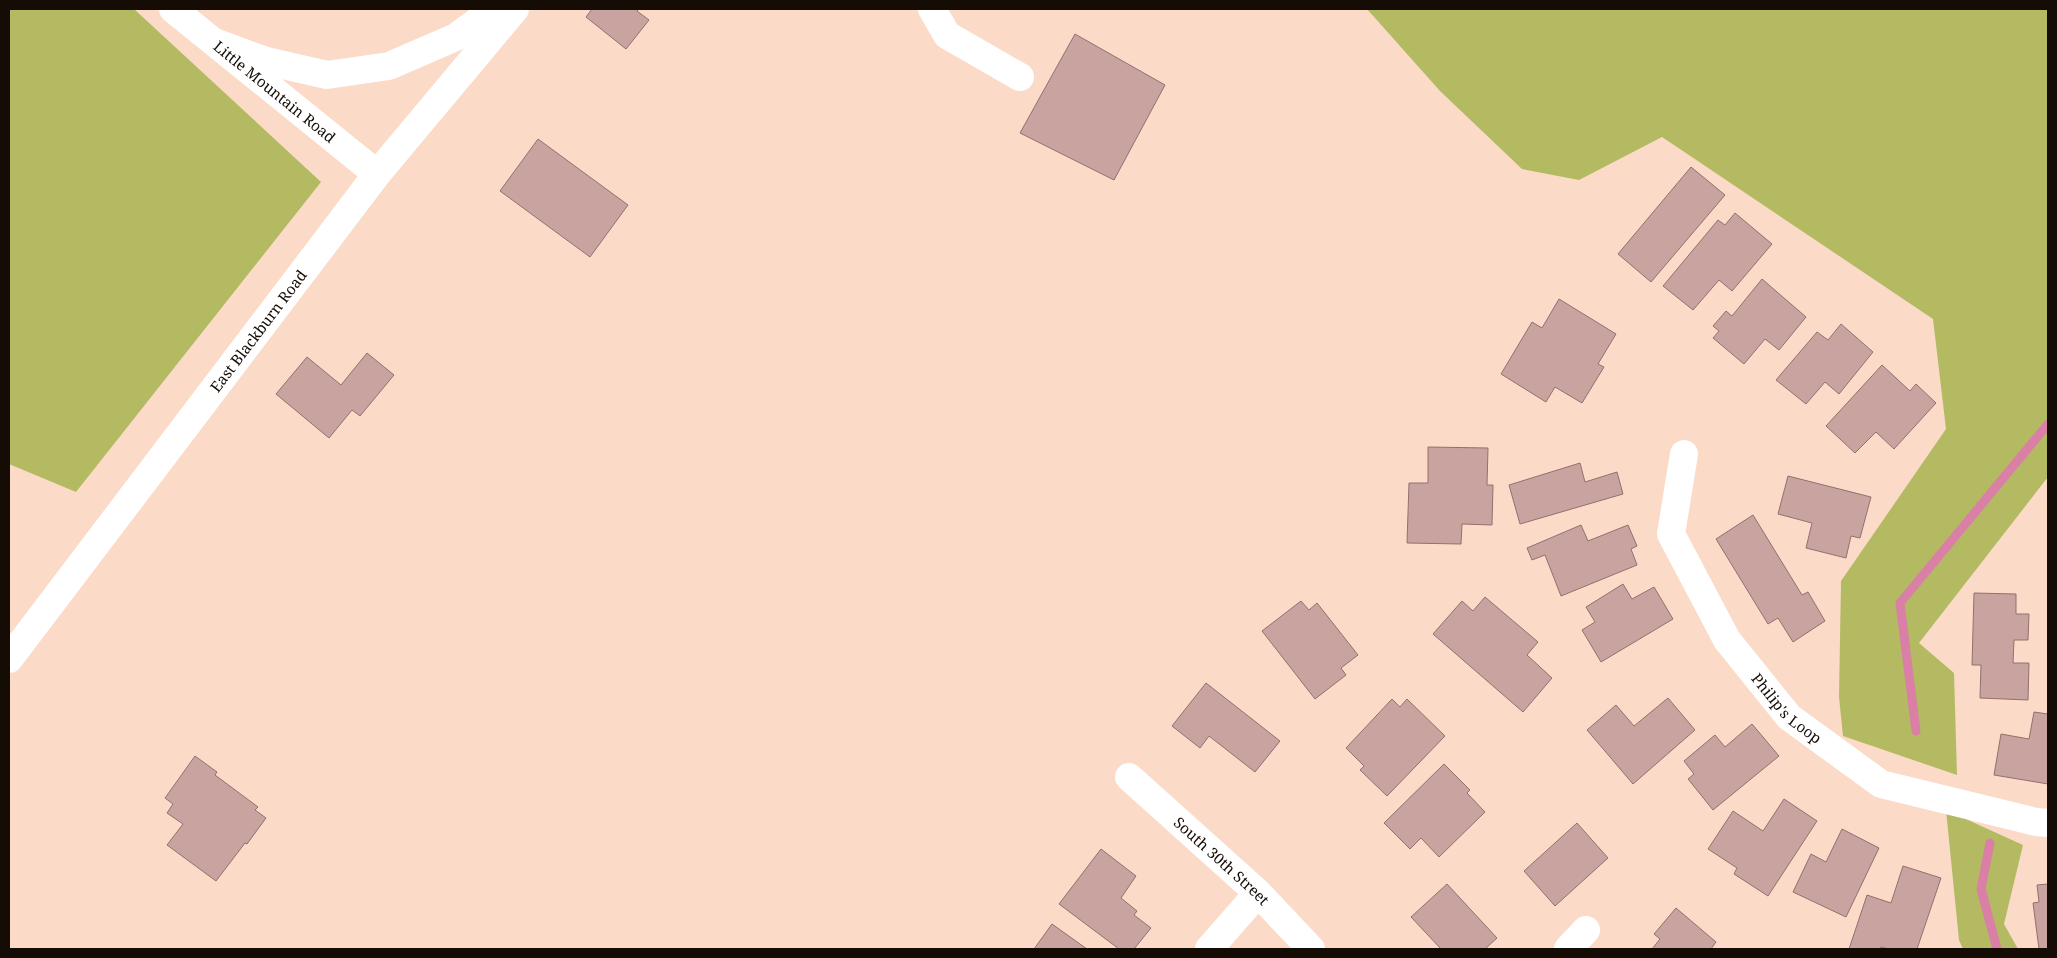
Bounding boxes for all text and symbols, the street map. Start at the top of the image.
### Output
street label: Little Mountain Road [210,36,340,147]
street label: East Blackburn Road [205,266,311,396]
street label: Philip's Loop [1747,669,1826,748]
street label: South 30th Street [1170,812,1274,909]

